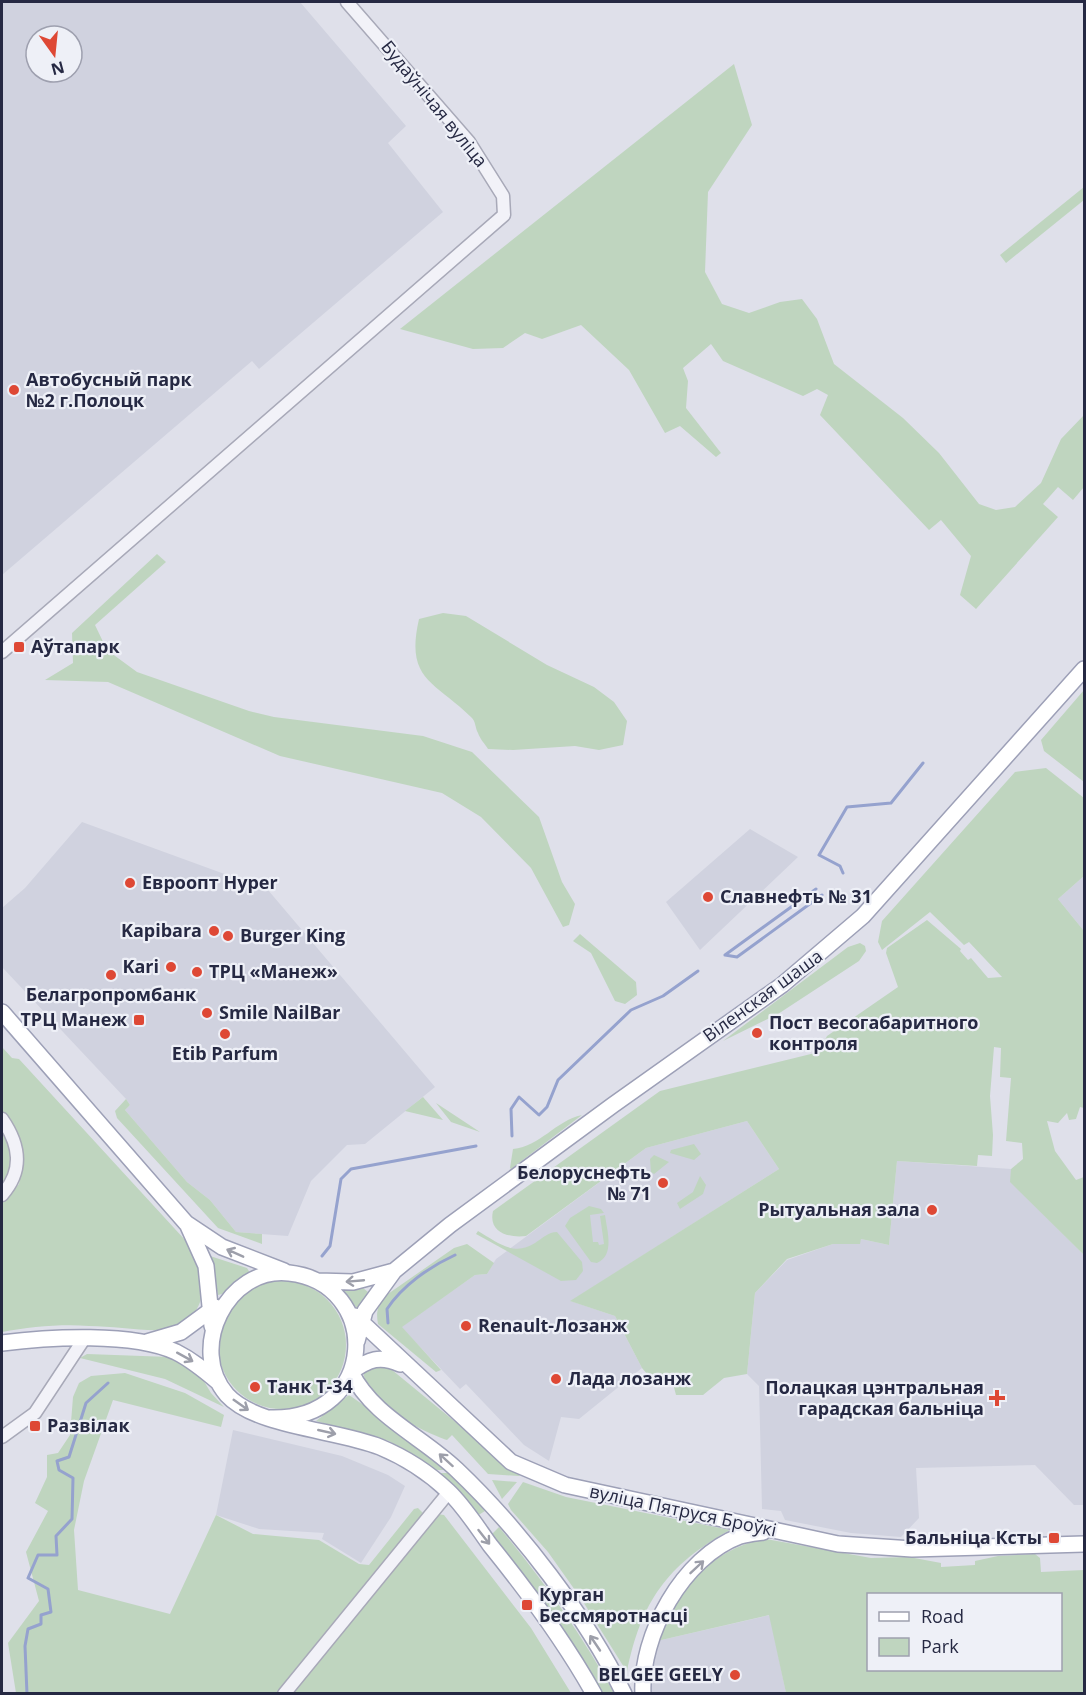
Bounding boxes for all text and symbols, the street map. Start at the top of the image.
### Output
north arrow [24,24,84,84]
street label: Будаўнічая вуліца [376,35,493,172]
text: N [49,56,67,81]
place label: Автобусный парк №2 г.Полоцк [26,367,192,412]
marker: Автобусный парк №2 г.Полоцк [7,383,21,397]
place label: Аўтапарк [31,634,120,658]
marker: Аўтапарк [12,640,26,654]
place label: Евроопт Hyper [142,870,278,894]
marker: Евроопт Hyper [123,876,137,890]
place label: Славнефть № 31 [720,884,872,908]
marker: Славнефть № 31 [701,890,715,904]
place label: Kapibara [121,918,202,942]
place label: Burger King [240,923,345,947]
marker: Kapibara [207,924,221,938]
marker: Burger King [221,929,235,943]
street label: Віленская шаша [698,944,827,1047]
place label: Kari [123,954,159,978]
place label: ТРЦ «Манеж» [209,959,338,983]
marker: Kari [164,960,178,974]
marker: ТРЦ «Манеж» [190,965,204,979]
marker: Белагропромбанк [104,968,118,982]
place label: Белагропромбанк [26,982,197,1006]
place label: Smile NailBar [219,1000,341,1024]
marker: Smile NailBar [200,1006,214,1020]
place label: ТРЦ Манеж [20,1007,127,1031]
place label: Пост весогабаритного контроля [769,1010,978,1055]
marker: ТРЦ Манеж [132,1013,146,1027]
marker: Пост весогабаритного контроля [750,1026,764,1040]
marker: Etib Parfum [218,1027,232,1041]
place label: Etib Parfum [172,1041,278,1065]
place label: Белоруснефть № 71 [517,1160,651,1205]
marker: Белоруснефть № 71 [656,1176,670,1190]
place label: Рытуальная зала [758,1197,920,1221]
marker: Рытуальная зала [925,1203,939,1217]
one-way arrow [227,1246,245,1258]
one-way arrow [345,1276,365,1287]
place label: Renault-Лозанж [478,1313,627,1337]
marker: Renault-Лозанж [459,1319,473,1333]
one-way arrow [176,1352,194,1363]
place label: Лада лозанж [568,1366,691,1390]
marker: Лада лозанж [549,1372,563,1386]
place label: Танк Т-34 [267,1374,353,1398]
place label: Полацкая цэнтральная гарадская бальніца [765,1375,984,1420]
marker: Танк Т-34 [248,1380,262,1394]
marker: Полацкая цэнтральная гарадская бальніца [988,1389,1006,1407]
one-way arrow [232,1400,249,1412]
place label: Развілак [47,1413,130,1437]
marker: Развілак [28,1419,42,1433]
one-way arrow [317,1426,336,1438]
one-way arrow [438,1453,453,1467]
street label: вуліца Пятруся Броўкі [587,1478,779,1542]
place label: Бальніца Ксты [905,1525,1042,1549]
one-way arrow [478,1529,491,1545]
marker: Бальніца Ксты [1047,1531,1061,1545]
one-way arrow [690,1560,705,1574]
place label: Курган Бессмяротнасці [539,1582,688,1627]
legend [867,1593,1062,1671]
marker: Курган Бессмяротнасці [520,1598,534,1612]
text: Road [921,1604,964,1628]
text: Park [921,1634,959,1658]
one-way arrow [589,1635,601,1652]
place label: BELGEE GEELY [598,1662,724,1686]
marker: BELGEE GEELY [728,1668,742,1682]

